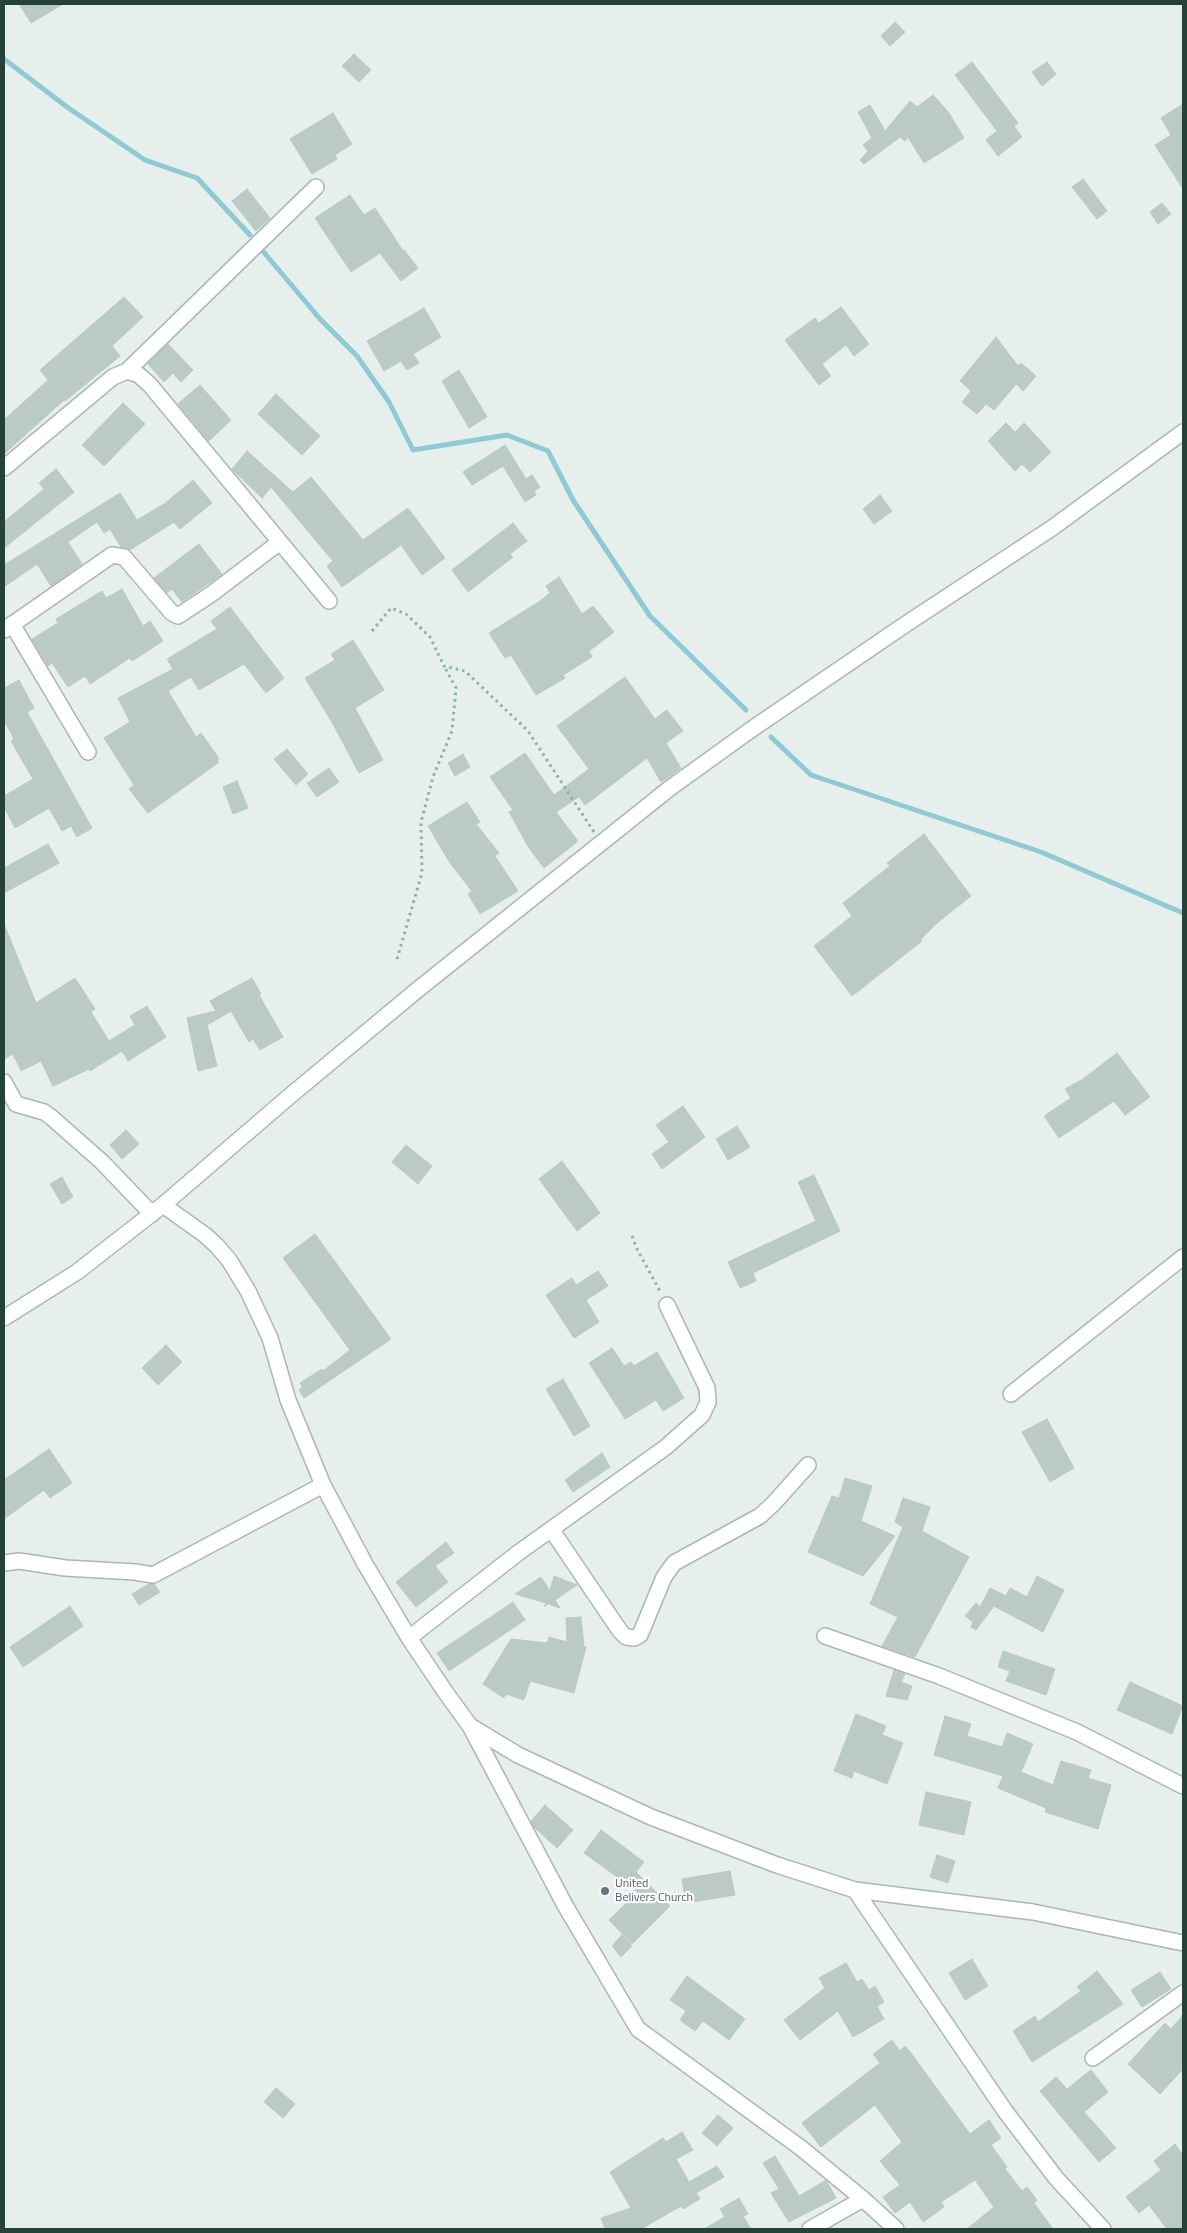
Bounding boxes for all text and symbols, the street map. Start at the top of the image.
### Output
place label: United Belivers Church [615,1877,693,1905]
marker: United Belivers Church [599,1885,611,1897]

